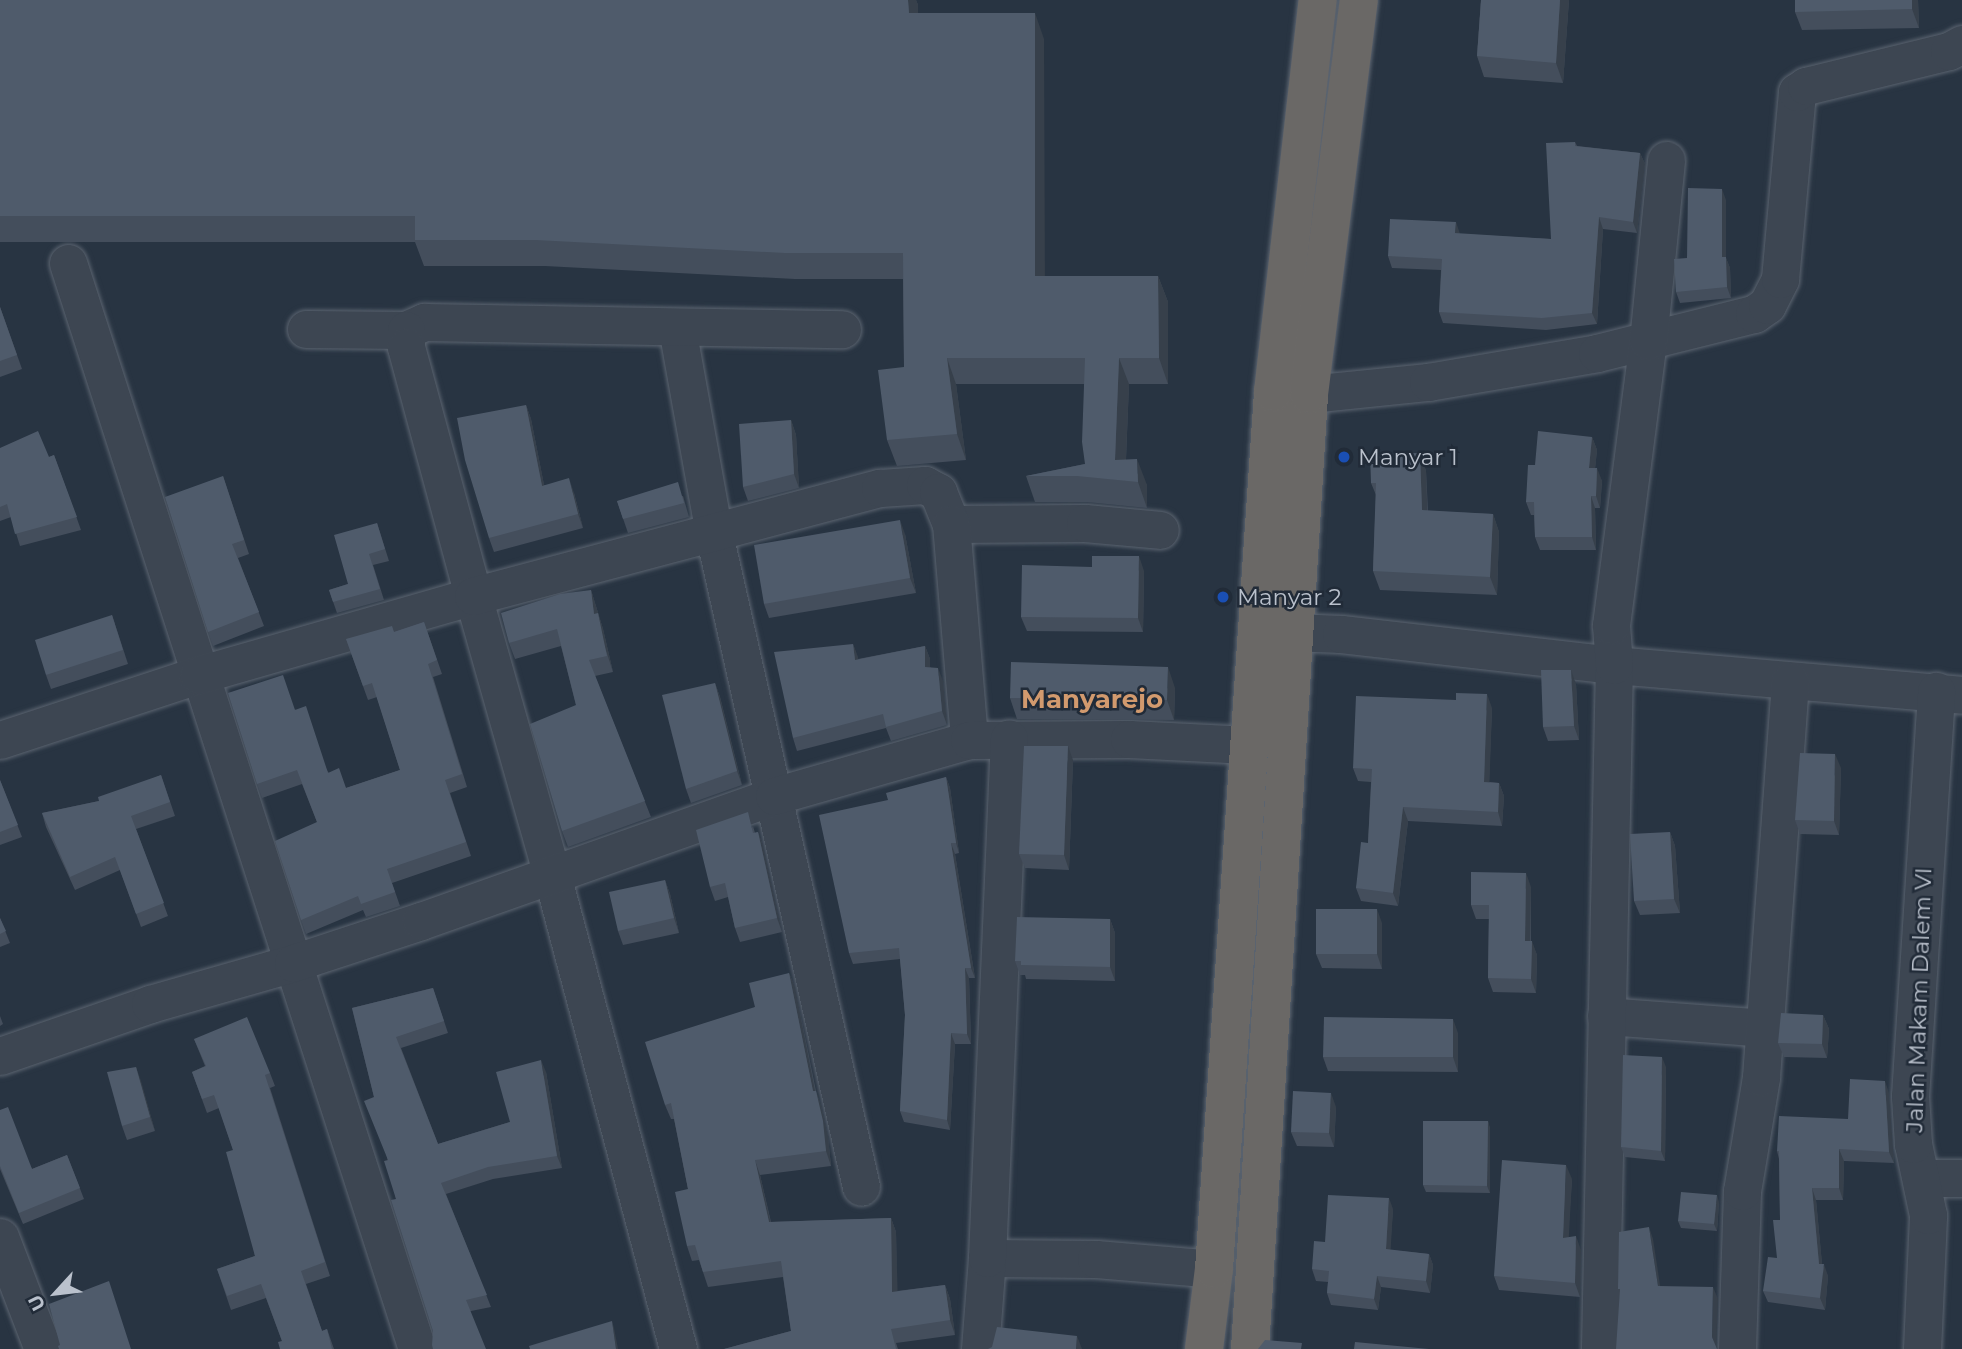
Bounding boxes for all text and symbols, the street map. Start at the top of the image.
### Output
place label: Manyar 1 [1358,443,1458,471]
marker: Manyar 1 [1336,449,1352,465]
place label: Manyar 2 [1237,583,1342,611]
marker: Manyar 2 [1215,589,1231,605]
district label: Manyarejo [1021,684,1163,716]
street label: Jalan Makam Dalem VI [1901,867,1937,1133]
north arrow [21,1258,91,1328]
text: U [23,1291,50,1315]

